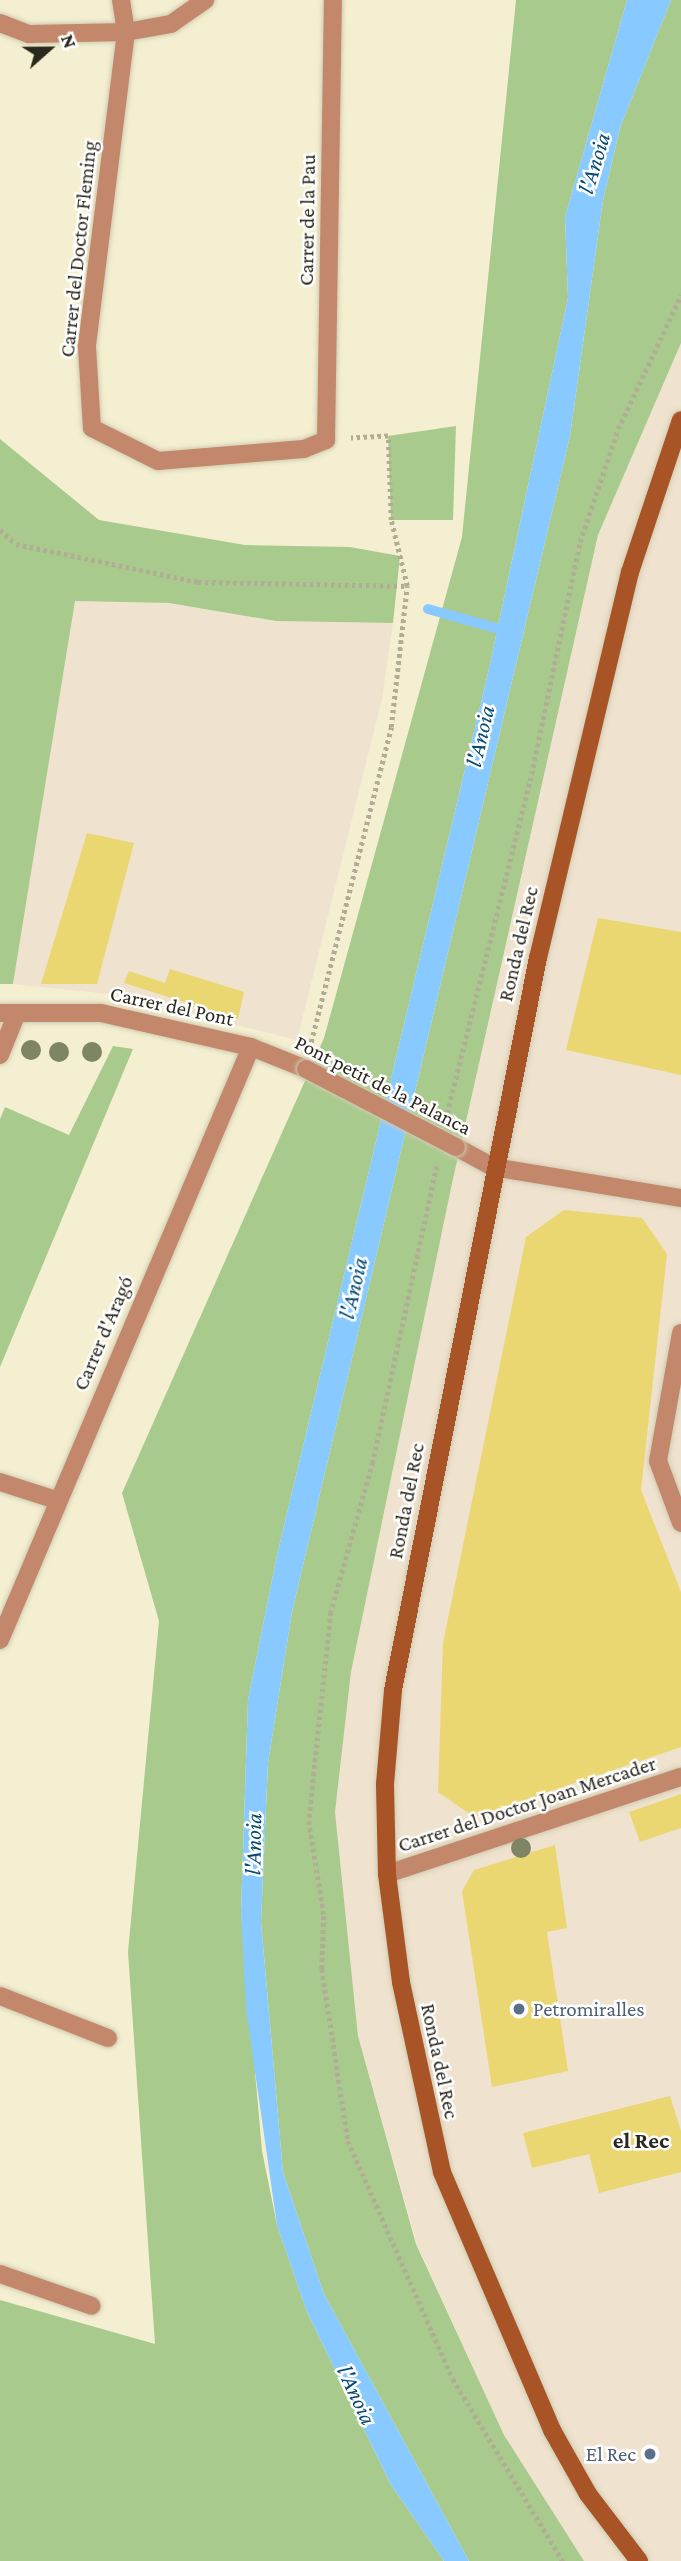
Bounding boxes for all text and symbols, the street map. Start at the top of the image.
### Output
north arrow [14,14,84,84]
text: N [57,31,81,51]
water label: l'Anoia [572,129,616,197]
street label: Carrer del Doctor Fleming [54,140,102,358]
street label: Carrer de la Pau [293,154,321,286]
water label: l'Anoia [460,703,500,769]
street label: Ronda del Rec [493,884,543,1004]
street label: Carrer del Pont [108,981,236,1031]
street label: Pont petit de la Palanca [291,1030,475,1140]
water label: l'Anoia [333,1255,373,1321]
street label: Carrer d'Aragó [68,1272,138,1394]
street label: Ronda del Rec [382,1441,430,1561]
street label: Carrer del Doctor Joan Mercader [395,1750,659,1858]
water label: l'Anoia [239,1813,267,1875]
place label: Petromiralles [533,1996,644,2022]
street label: Ronda del Rec [416,2001,464,2121]
marker: Petromiralles [511,2001,527,2017]
district label: el Rec [613,2126,669,2154]
water label: l'Anoia [331,2361,383,2429]
place label: El Rec [586,2441,636,2467]
marker: El Rec [642,2446,658,2462]

